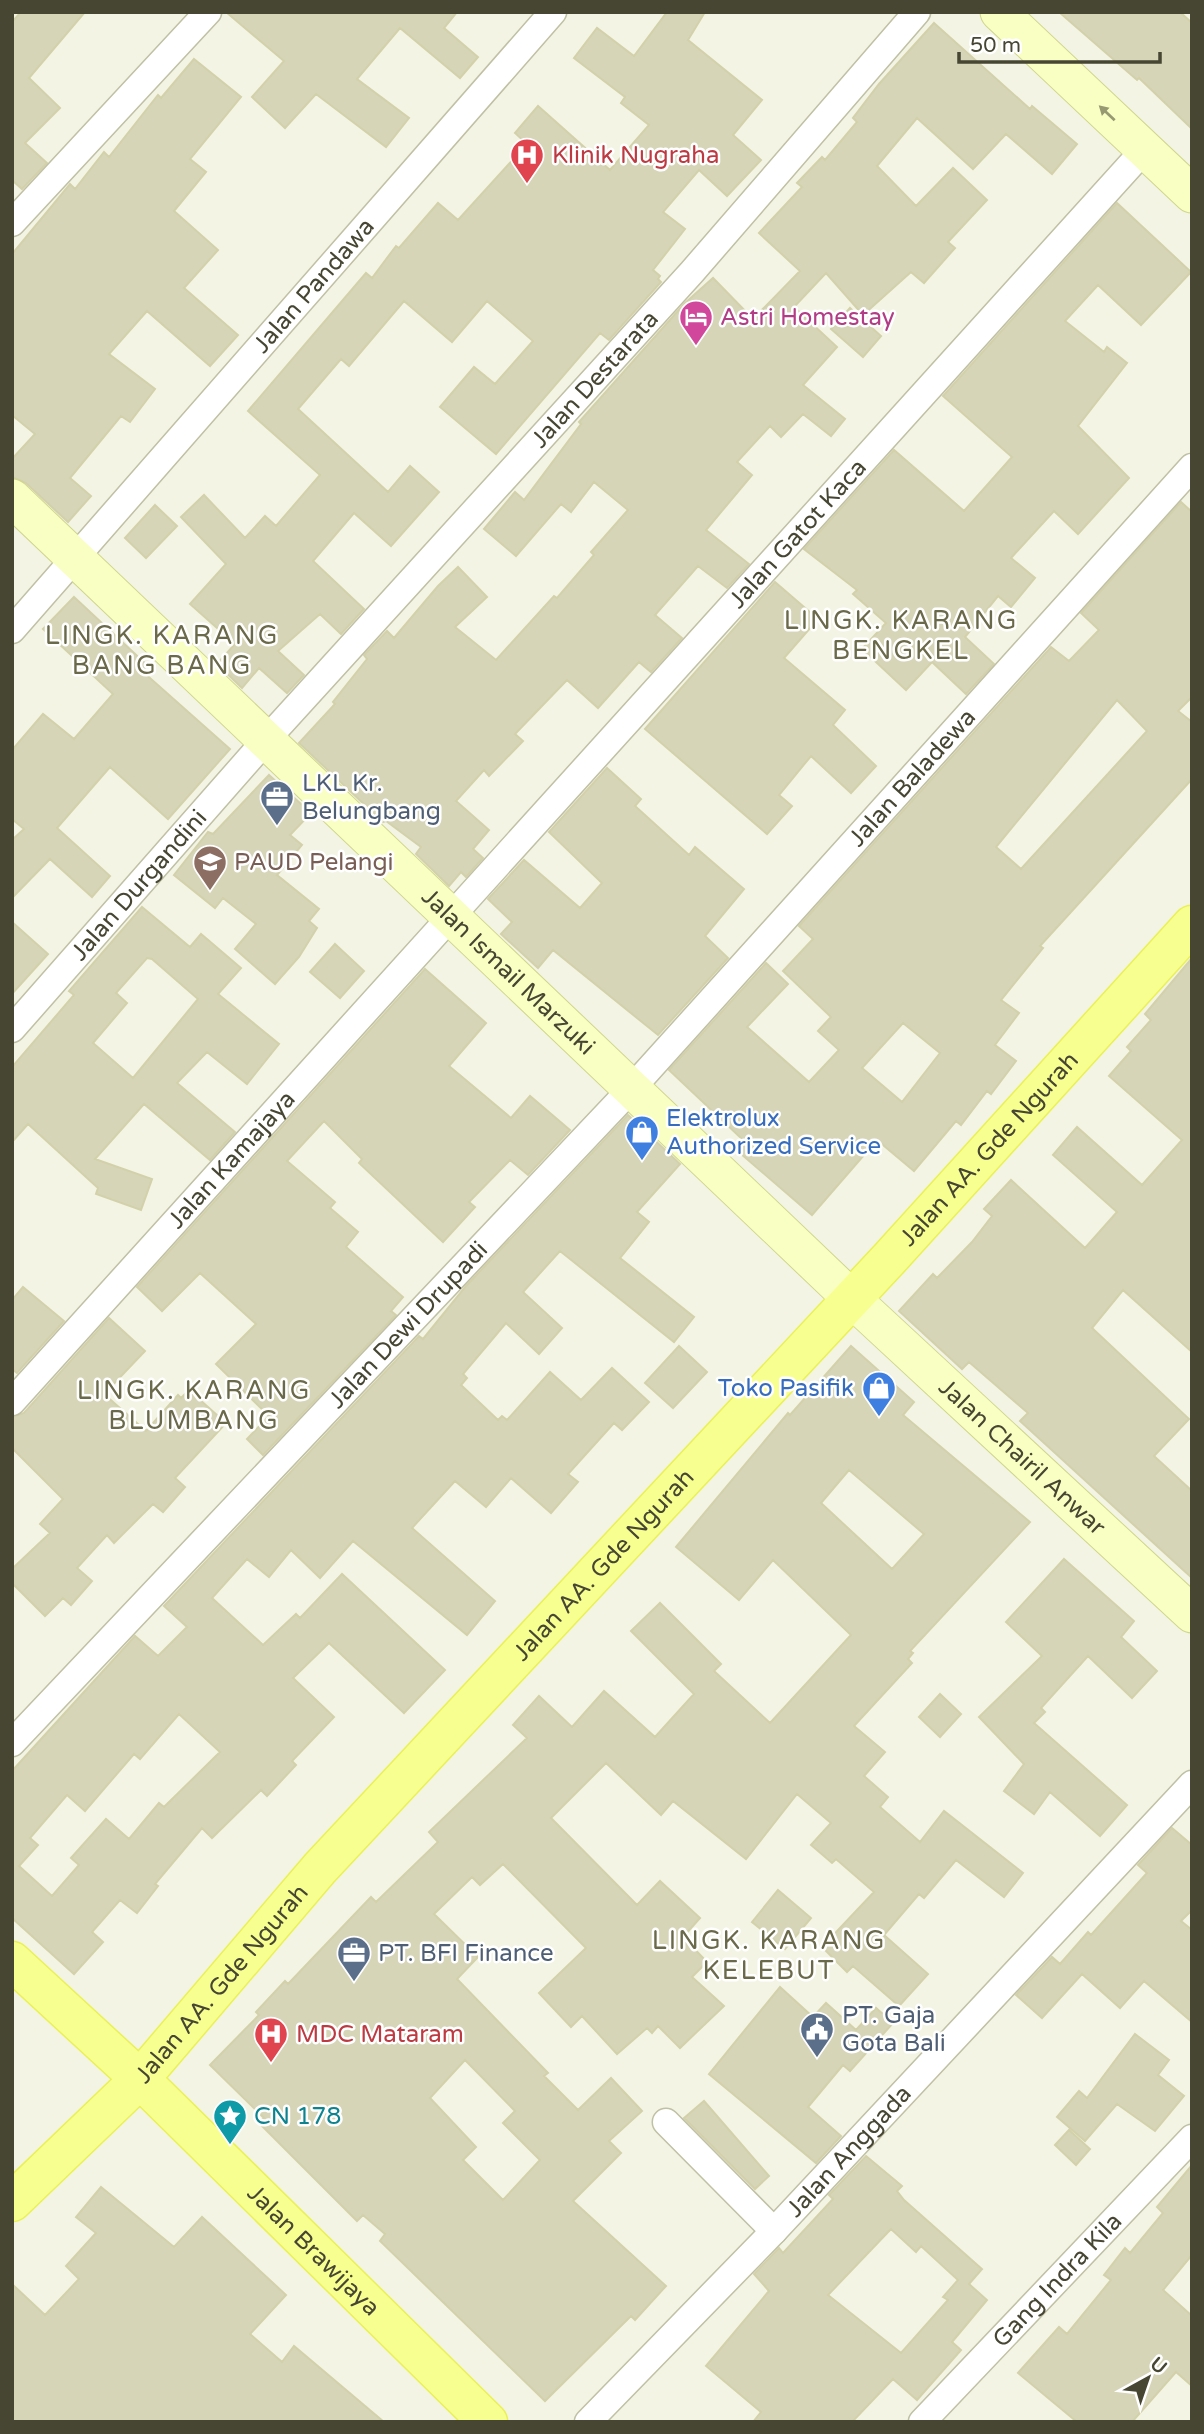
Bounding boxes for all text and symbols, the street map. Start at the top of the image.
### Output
scale bar [959,21,1160,65]
text: 50 m [970,33,1021,58]
one-way arrow [1099,106,1116,122]
hospital icon: Klinik Nugraha [508,136,546,185]
place label: Klinik Nugraha [552,141,719,170]
street label: Jalan Pandawa [247,212,381,359]
hotel icon: Astri Homestay [677,298,715,347]
place label: Astri Homestay [720,303,895,332]
street label: Jalan Destarata [525,305,665,454]
street label: Jalan Gatot Kaca [723,453,873,614]
district label: LINGK. KARANG BENGKEL [784,605,1018,666]
district label: LINGK. KARANG BANG BANG [45,620,279,681]
street label: Jalan Baladewa [843,703,982,853]
place label: LKL Kr. Belungbang [302,769,441,826]
office icon: LKL Kr. Belungbang [258,778,296,827]
street label: Jalan Durgandini [65,804,213,967]
school or university icon: PAUD Pelangi [191,843,229,892]
place label: PAUD Pelangi [234,848,394,877]
street label: Jalan Ismail Marzuki [415,882,601,1061]
street label: Jalan AA. Gde Ngurah [894,1046,1085,1252]
street label: Jalan Kamajaya [162,1085,301,1235]
place label: Elektrolux Authorized Service [666,1104,881,1161]
shop icon: Elektrolux Authorized Service [623,1113,661,1162]
street label: Jalan Dewi Drupadi [323,1236,494,1414]
shop icon: Toko Pasifik [860,1369,898,1418]
street label: Jalan Chairil Anwar [933,1373,1112,1542]
place label: Toko Pasifik [718,1374,854,1403]
district label: LINGK. KARANG BLUMBANG [77,1375,311,1436]
street label: Jalan AA. Gde Ngurah [507,1463,700,1667]
street label: Jalan AA. Gde Ngurah [129,1879,315,2089]
district label: LINGK. KARANG KELEBUT [652,1925,886,1986]
office icon: PT. BFI Finance [335,1934,373,1983]
place label: PT. BFI Finance [378,1939,554,1968]
place label: PT. Gaja Gota Bali [842,2001,946,2058]
public building icon: PT. Gaja Gota Bali [798,2010,836,2059]
hospital icon: MDC Mataram [252,2015,290,2064]
place label: MDC Mataram [296,2020,464,2049]
street label: Jalan Anggada [780,2079,918,2223]
place icon: CN 178 [211,2097,249,2146]
place label: CN 178 [254,2102,341,2131]
street label: Jalan Brawijaya [241,2179,386,2322]
street label: Gang Indra Kila [987,2207,1128,2354]
north arrow [1113,2343,1183,2413]
text: U [1146,2353,1171,2379]

